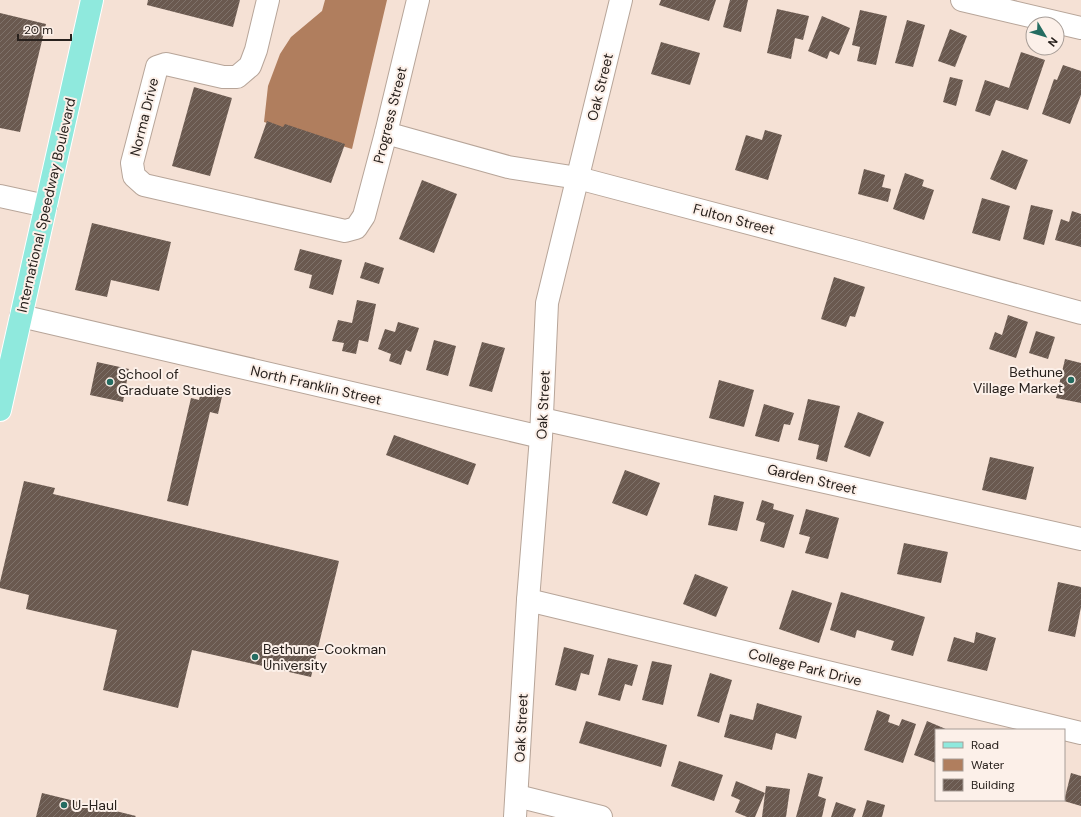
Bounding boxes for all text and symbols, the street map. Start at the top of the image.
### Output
scale bar [18,16,71,42]
north arrow [1025,16,1065,56]
text: 20 m [24,22,53,38]
text: N [1045,35,1061,50]
street label: Oak Street [583,51,617,123]
street label: Progress Street [369,65,411,165]
street label: Norma Drive [126,76,162,158]
street label: International Speedway Boulevard [13,96,79,314]
street label: Fulton Street [691,199,777,239]
street label: North Franklin Street [249,361,383,409]
place label: Bethune Village Market [973,363,1063,397]
place label: School of Graduate Studies [118,365,231,399]
street label: Oak Street [532,370,554,440]
marker: Bethune Village Market [1066,375,1076,385]
marker: School of Graduate Studies [105,377,115,387]
street label: Garden Street [765,460,859,498]
place label: Bethune-Cookman University [263,640,386,674]
street label: College Park Drive [746,644,864,690]
marker: Bethune-Cookman University [250,652,260,662]
street label: Oak Street [510,693,532,763]
legend [935,729,1065,801]
text: Road [971,737,999,753]
text: Water [971,757,1005,773]
text: Building [971,777,1015,793]
place label: U-Haul [72,796,117,814]
marker: U-Haul [59,800,69,810]

